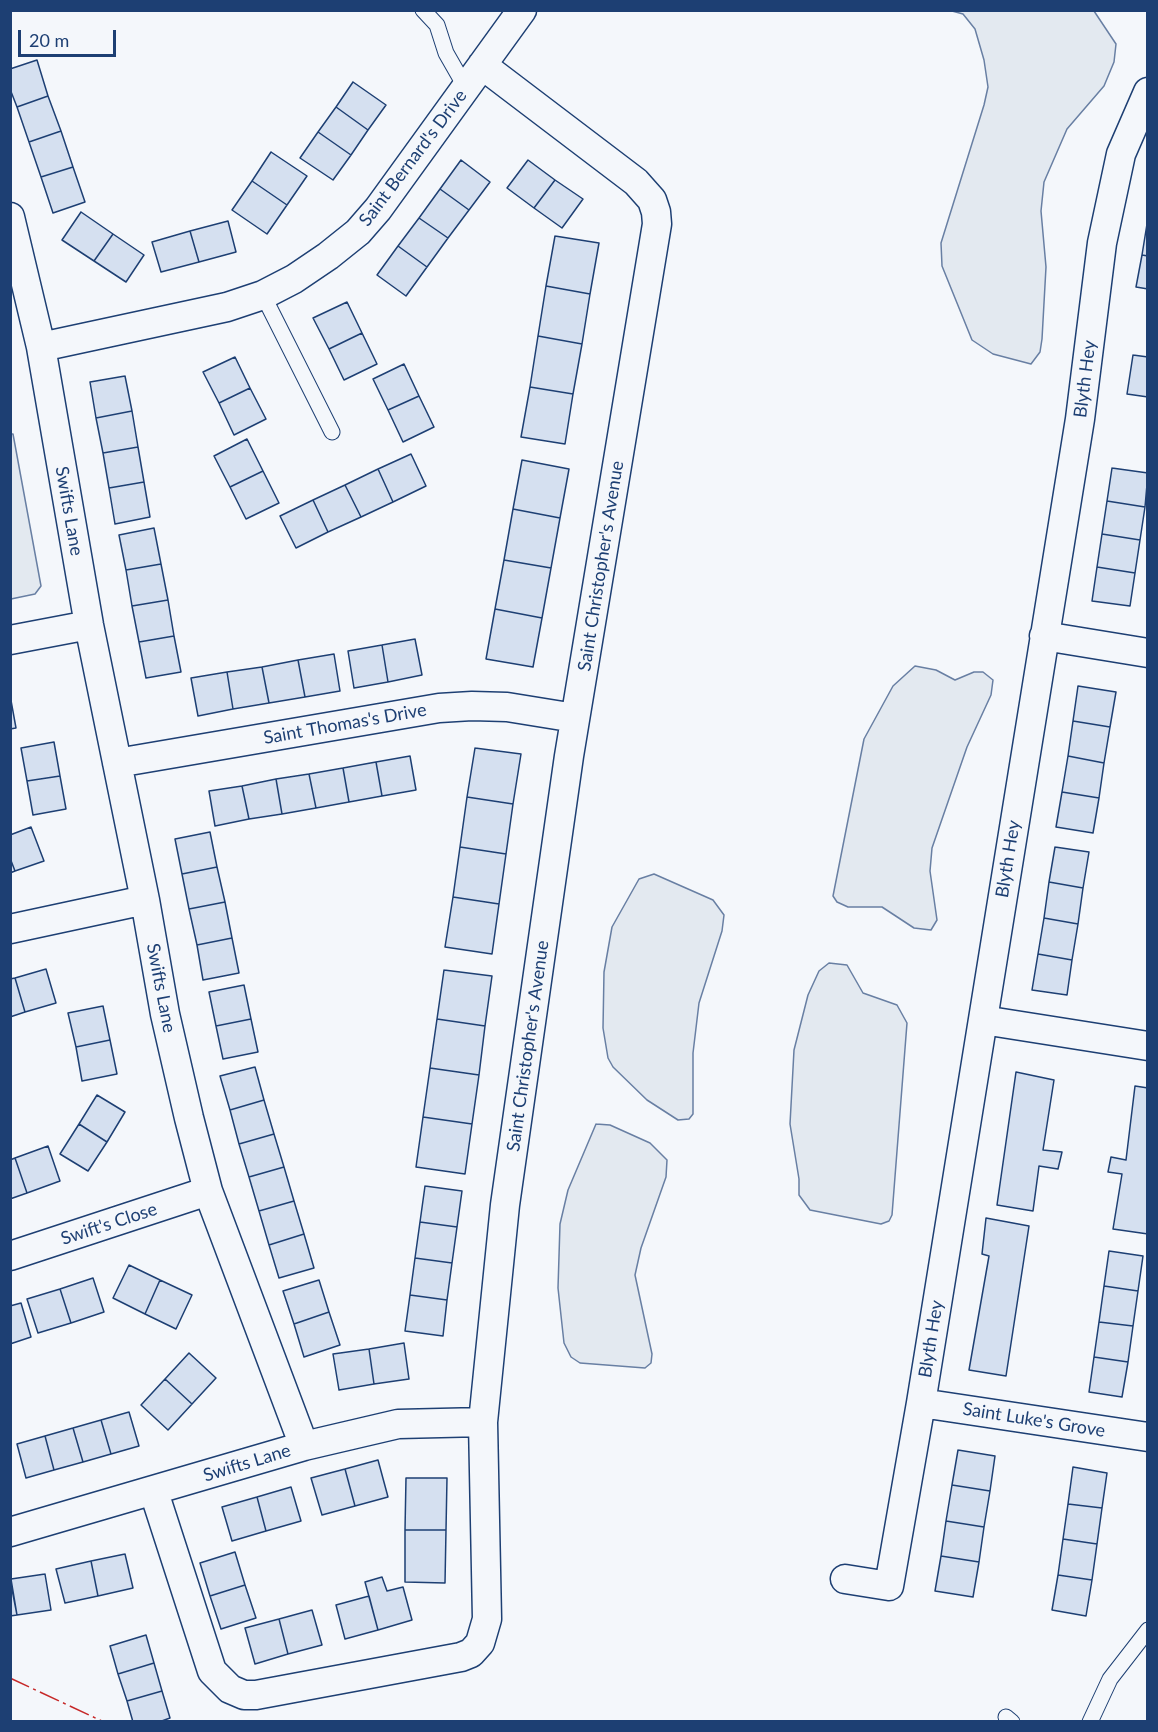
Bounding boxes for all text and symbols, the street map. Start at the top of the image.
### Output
scale bar [21,18,118,56]
text: 20 m [29,29,69,51]
street label: Saint Bernard's Drive [355,85,471,231]
street label: Blyth Hey [1070,339,1100,419]
street label: Saint Christopher's Avenue [574,459,628,673]
street label: Swifts Lane [51,465,87,557]
street label: Saint Thomas's Drive [262,699,428,749]
street label: Blyth Hey [991,819,1025,899]
street label: Saint Christopher's Avenue [502,939,554,1153]
street label: Swifts Lane [142,942,180,1034]
street label: Swift's Close [58,1198,160,1250]
street label: Blyth Hey [914,1299,948,1379]
street label: Saint Luke's Grove [961,1398,1107,1442]
street label: Swifts Lane [201,1439,293,1487]

